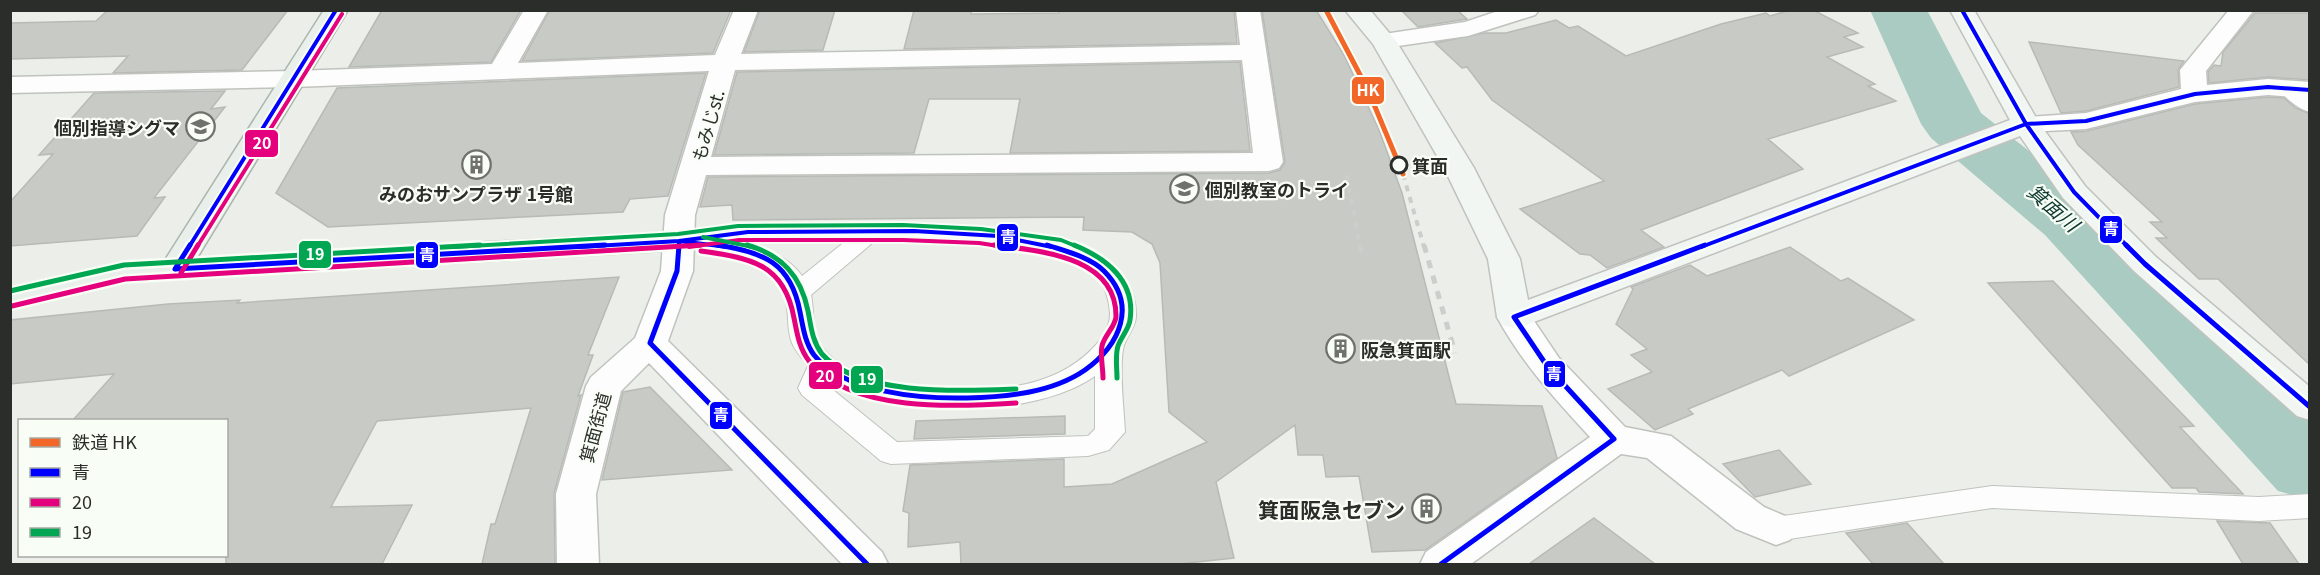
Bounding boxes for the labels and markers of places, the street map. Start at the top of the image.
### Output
school or university icon: 個別指導シグマ [185,111,217,143]
place label: 個別指導シグマ [53,114,180,140]
building icon: みのおサンプラザ 1号館 [460,148,492,180]
place label: 箕面 [1412,152,1448,178]
marker: 箕面 [1390,156,1408,174]
school or university icon: 個別教室のトライ [1168,173,1200,205]
place label: 個別教室のトライ [1204,176,1349,202]
place label: みのおサンプラザ 1号館 [379,180,573,206]
building icon: 阪急箕面駅 [1324,333,1356,365]
place label: 阪急箕面駅 [1361,336,1451,362]
building icon: 箕面阪急セブン [1410,493,1442,525]
place label: 箕面阪急セブン [1258,494,1405,524]

